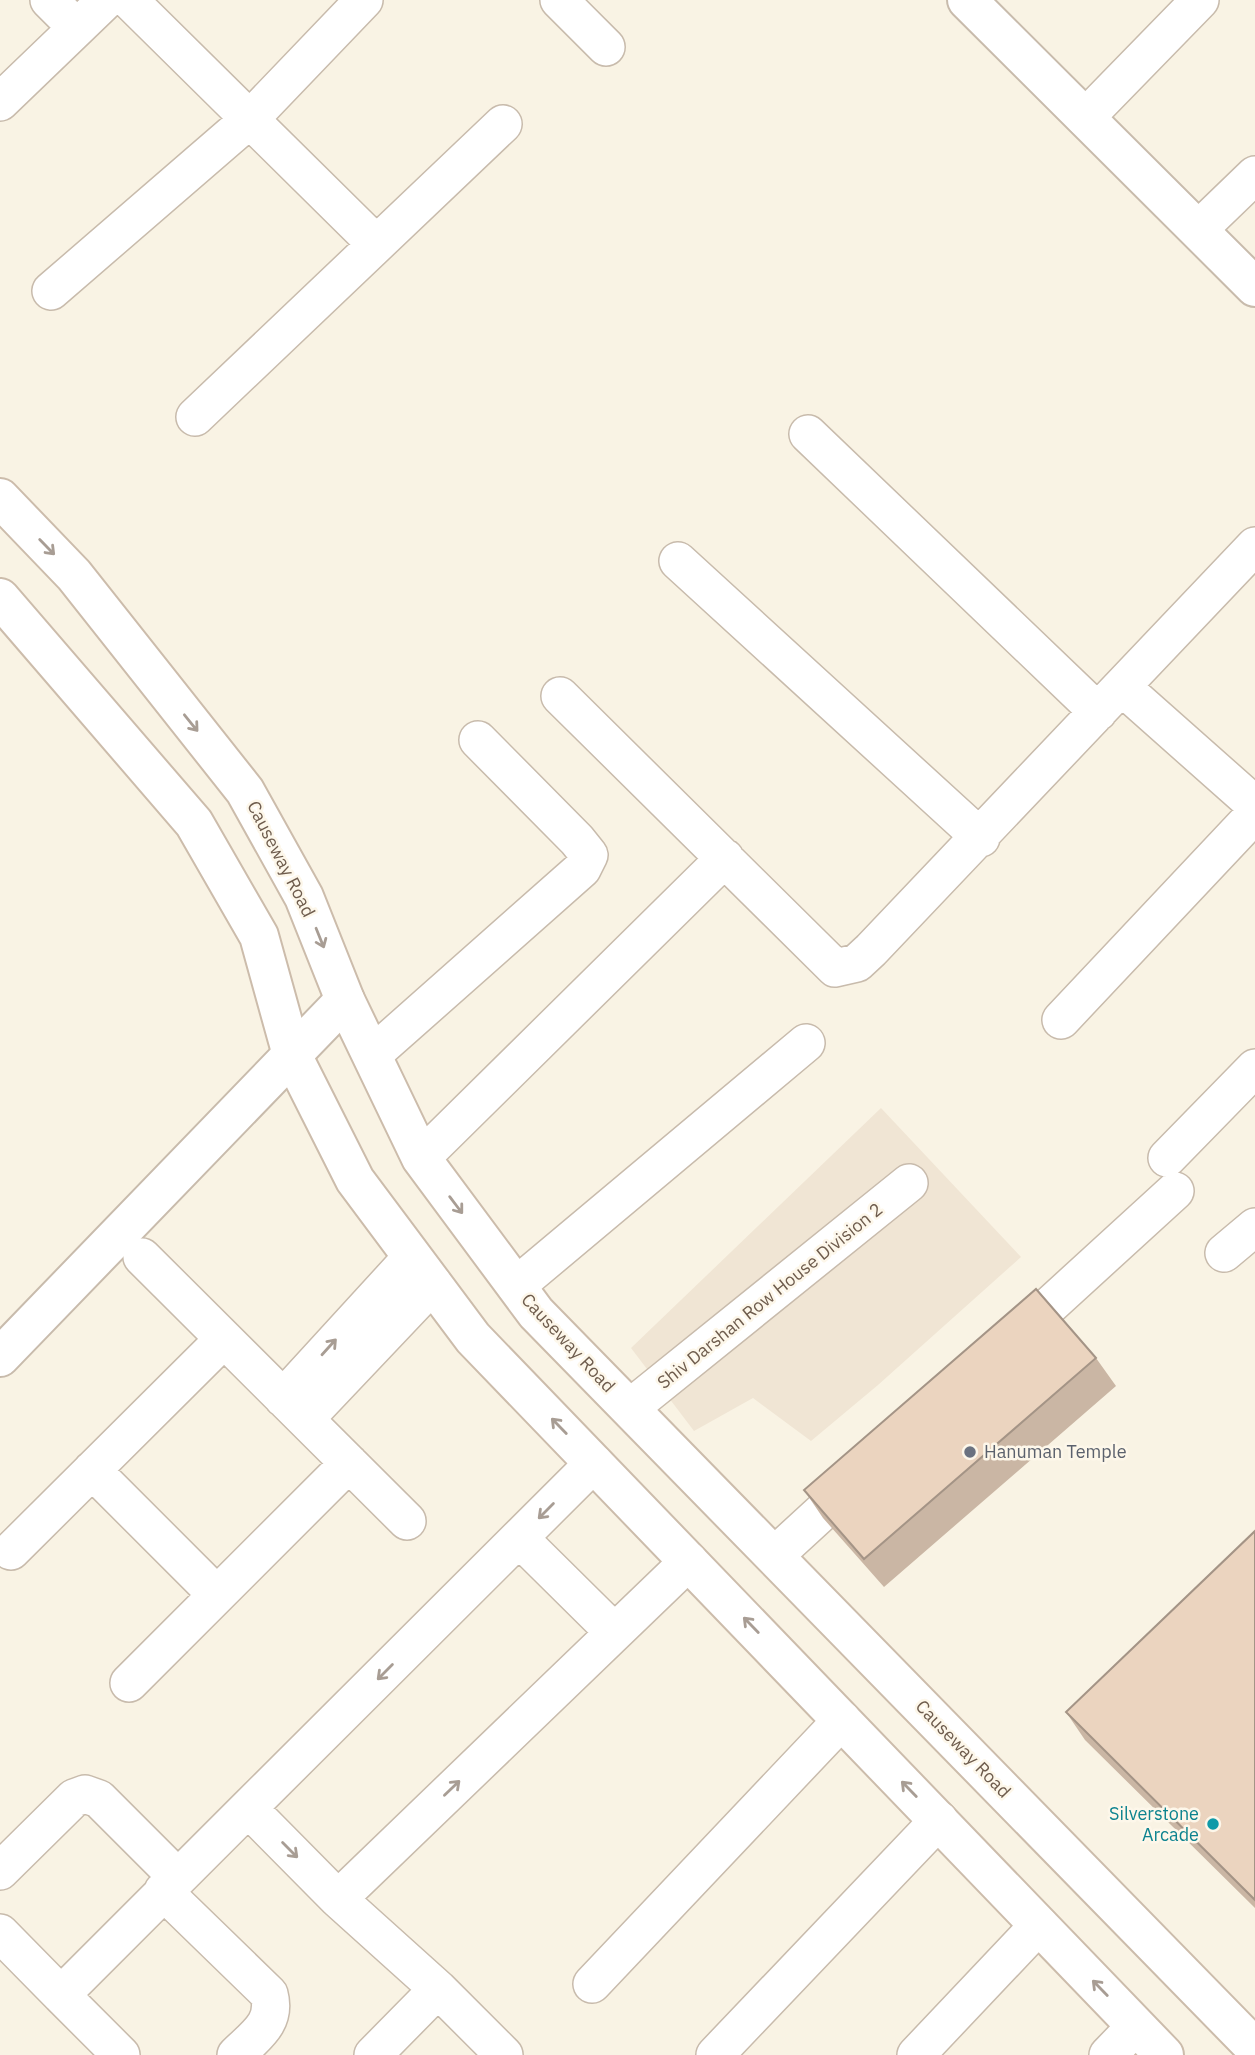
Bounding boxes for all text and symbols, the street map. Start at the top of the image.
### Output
one-way arrow [39,538,55,556]
one-way arrow [184,713,199,731]
street label: Causeway Road [242,797,321,921]
one-way arrow [315,926,328,948]
one-way arrow [449,1195,463,1214]
street label: Shiv Darshan Row House Division 2 [652,1197,887,1394]
street label: Causeway Road [517,1288,620,1397]
one-way arrow [321,1339,338,1356]
one-way arrow [550,1418,567,1435]
place label: Hanuman Temple [984,1440,1127,1463]
marker: Hanuman Temple [962,1444,978,1460]
one-way arrow [538,1503,555,1520]
one-way arrow [742,1617,759,1634]
one-way arrow [376,1663,393,1680]
street label: Causeway Road [911,1695,1016,1802]
one-way arrow [443,1780,460,1797]
one-way arrow [900,1781,917,1798]
place label: Silverstone Arcade [1109,1802,1199,1846]
marker: Silverstone Arcade [1205,1816,1221,1832]
one-way arrow [281,1841,298,1858]
one-way arrow [1092,1980,1109,1997]

